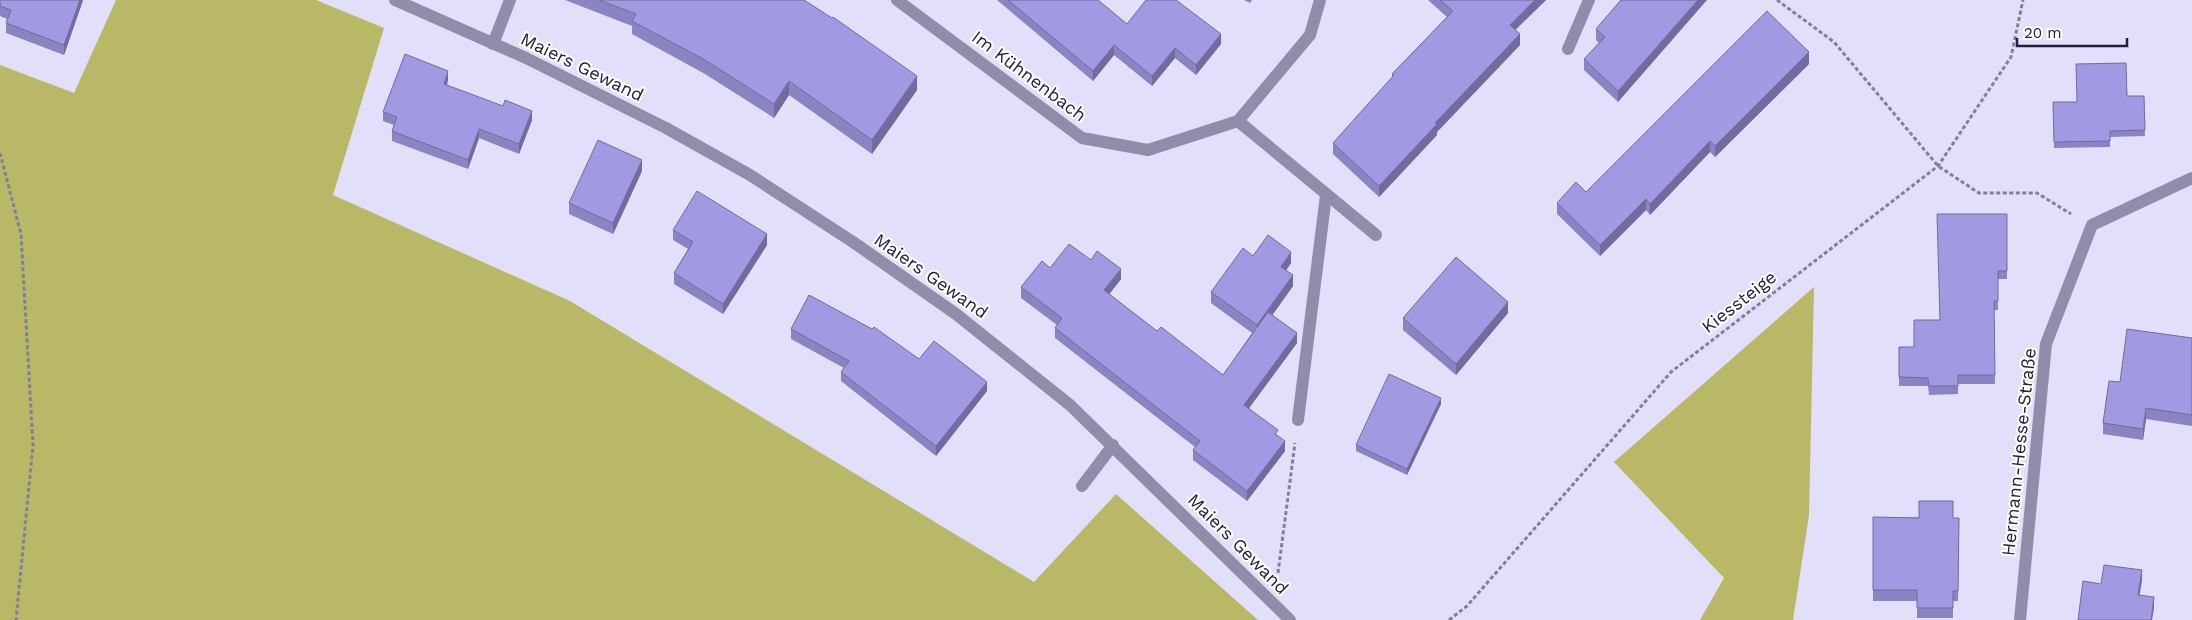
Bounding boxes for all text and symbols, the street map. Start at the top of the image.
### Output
scale bar [2017,15,2127,47]
text: 20 m [2024,24,2062,42]
street label: Im Kühnenbach [968,26,1091,125]
street label: Maiers Gewand [517,28,647,105]
street label: Maiers Gewand [870,229,992,323]
street label: Kiessteige [1697,266,1780,337]
street label: Hermann-Hesse-Straße [1997,347,2040,557]
street label: Maiers Gewand [1184,489,1293,598]

